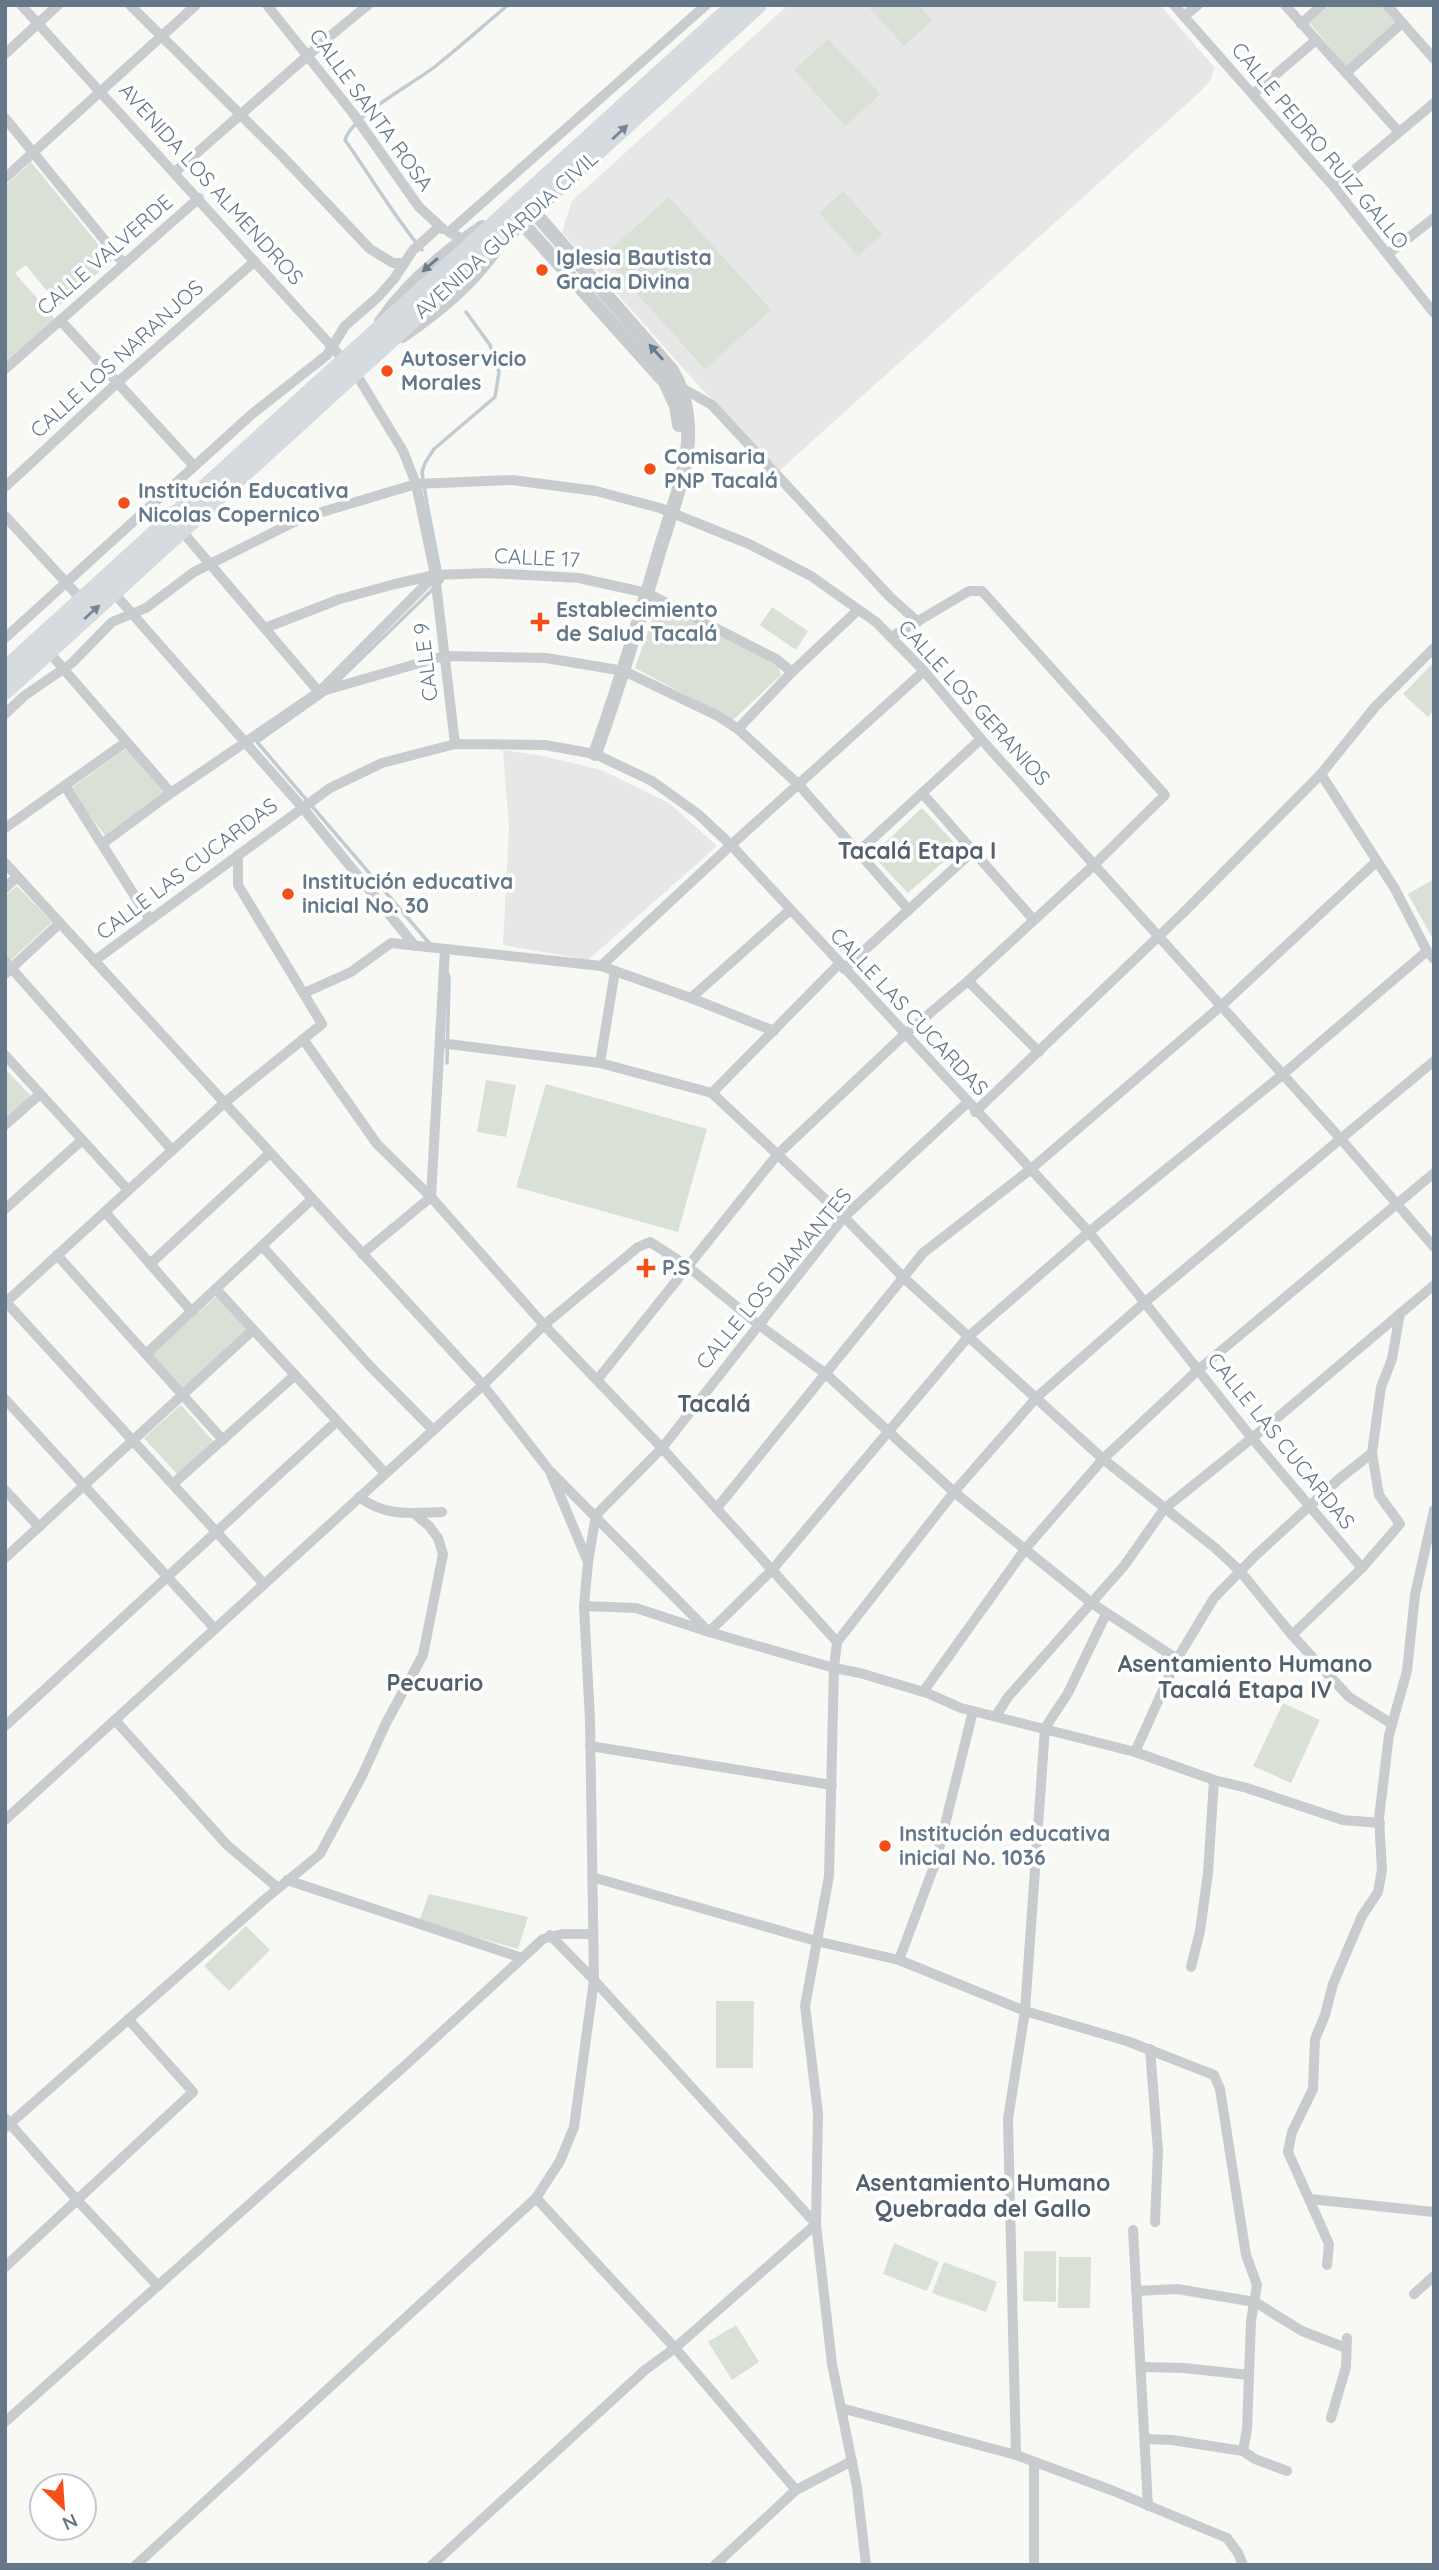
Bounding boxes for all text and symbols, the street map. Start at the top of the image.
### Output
street label: CALLE SANTA ROSA [304,23,439,196]
street label: CALLE PEDRO RUIZ GALLO [1226,37,1415,254]
street label: AVENIDA LOS ALMENDROS [114,77,309,290]
one-way arrow [611,124,629,140]
street label: AVENIDA GUARDIA CIVIL [408,145,603,324]
street label: CALLE VALVERDE [31,188,178,320]
place label: Iglesia Bautista Gracia Divina [556,244,712,294]
one-way arrow [421,257,439,273]
marker: Iglesia Bautista Gracia Divina [534,262,550,278]
street label: CALLE LOS NARANJOS [25,274,208,443]
one-way arrow [649,343,664,360]
place label: Autoservicio Morales [401,345,527,395]
marker: Autoservicio Morales [379,363,395,379]
place label: Comisaria PNP Tacalá [664,443,778,493]
marker: Comisaria PNP Tacalá [642,461,658,477]
place label: Institución Educativa Nicolas Copernico [138,477,349,527]
marker: Institución Educativa Nicolas Copernico [116,495,132,511]
street label: CALLE 17 [494,542,581,572]
place label: Establecimiento de Salud Tacalá [556,596,718,646]
one-way arrow [84,605,101,620]
marker: Establecimiento de Salud Tacalá [530,612,550,632]
street label: CALLE LOS GERANIOS [893,614,1056,791]
street label: CALLE 9 [407,621,443,703]
street label: CALLE LAS CUCARDAS [91,792,282,945]
district label: Tacalá Etapa I [838,836,996,865]
place label: Institución educativa inicial No. 30 [302,868,513,918]
marker: Institución educativa inicial No. 30 [280,886,296,902]
street label: CALLE LAS CUCARDAS [825,922,994,1101]
street label: CALLE LOS DIAMANTES [690,1182,857,1374]
place label: P.S [662,1254,690,1280]
marker: P.S [636,1258,656,1278]
street label: CALLE LAS CUCARDAS [1202,1347,1361,1534]
district label: Tacalá [677,1389,751,1418]
district label: Asentamiento Humano Tacalá Etapa IV [1118,1649,1372,1704]
district label: Pecuario [387,1668,483,1697]
place label: Institución educativa inicial No. 1036 [899,1820,1110,1870]
marker: Institución educativa inicial No. 1036 [877,1838,893,1854]
district label: Asentamiento Humano Quebrada del Gallo [856,2168,1110,2223]
north arrow [28,2472,98,2542]
text: N [59,2509,82,2536]

